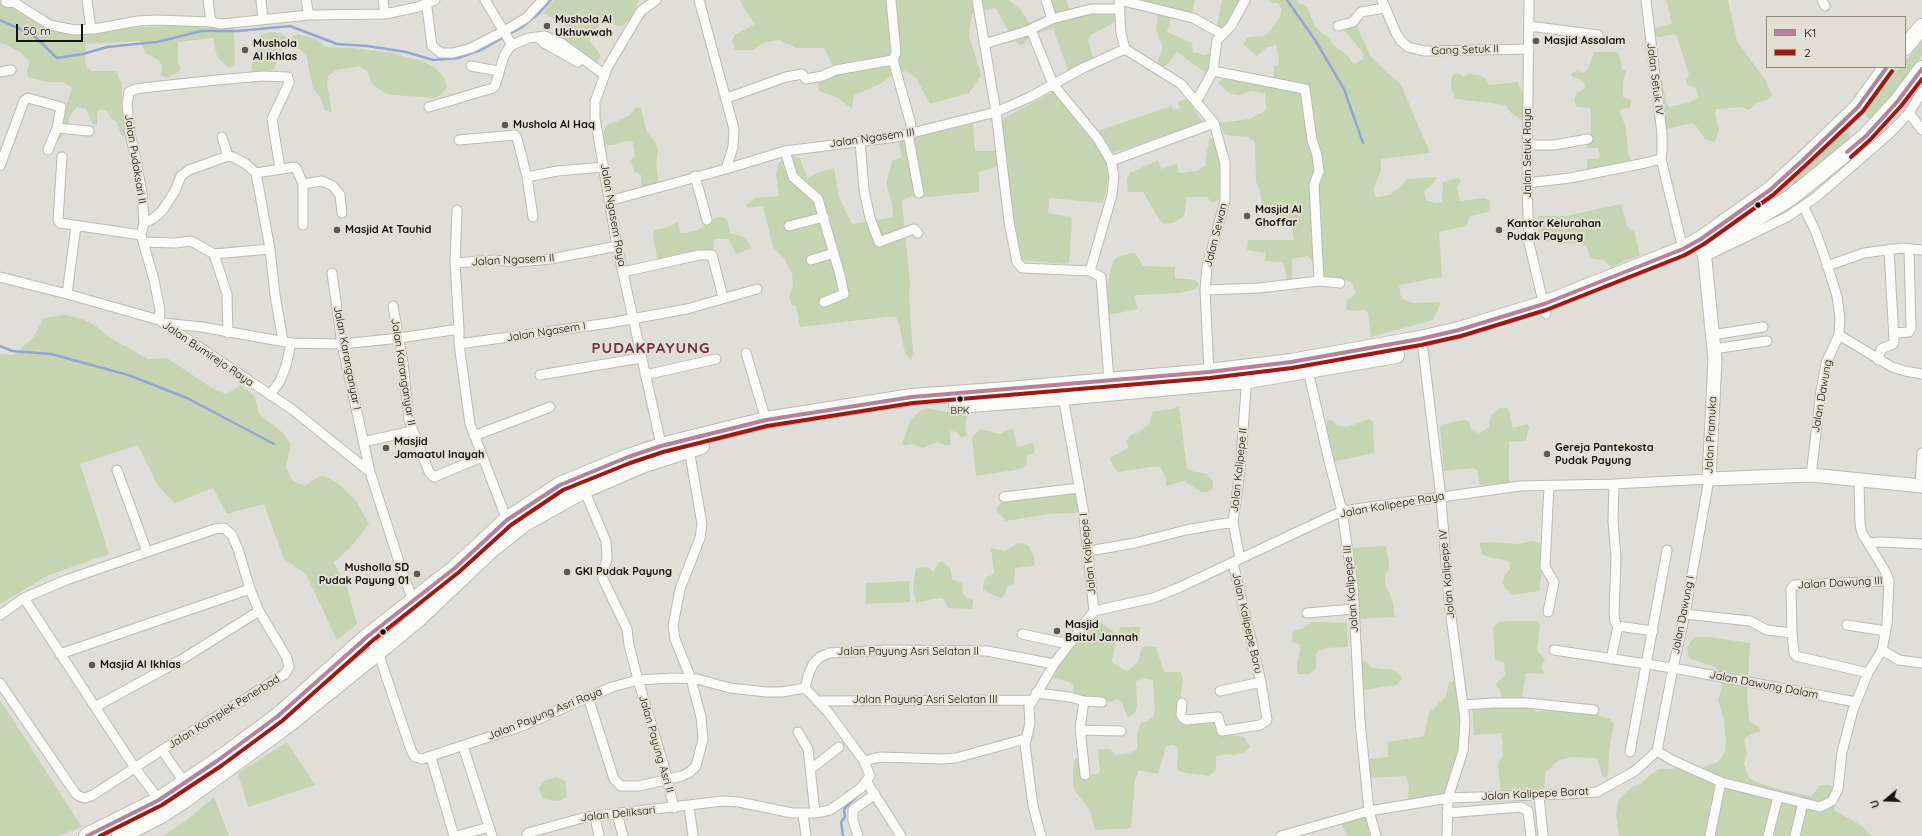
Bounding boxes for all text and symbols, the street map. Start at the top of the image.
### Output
place label: Mushola Al Ukhuwwah [555,13,612,39]
scale bar [18,16,85,42]
legend [1766,16,1906,68]
marker: Mushola Al Ukhuwwah [542,21,552,31]
text: 50 m [23,23,51,38]
text: K1 [1804,25,1817,40]
place label: Masjid Assalam [1544,34,1625,48]
marker: Masjid Assalam [1531,36,1541,46]
place label: Mushola Al Ikhlas [253,37,297,63]
street label: Gang Setuk II [1431,42,1499,58]
street label: Jalan Setuk IV [1644,42,1666,116]
marker: Mushola Al Ikhlas [240,45,250,55]
text: 2 [1804,45,1811,60]
street label: Jalan Setuk Raya [1521,108,1535,198]
street label: Jalan Pudaksari II [121,113,149,205]
place label: Mushola Al Haq [513,118,595,132]
marker: Mushola Al Haq [500,120,510,130]
street label: Jalan Ngasem III [829,126,915,150]
street label: Jalan Ngasem Raya [597,162,629,268]
unlabelled marker [1753,200,1763,210]
street label: Jalan Sewan [1202,202,1230,268]
place label: Masjid Al Ghoffar [1255,203,1302,229]
marker: Masjid Al Ghoffar [1242,211,1252,221]
place label: Kantor Kelurahan Pudak Payung [1507,217,1601,243]
place label: Masjid At Tauhid [345,223,431,237]
marker: Masjid At Tauhid [332,225,342,235]
marker: Kantor Kelurahan Pudak Payung [1494,225,1504,235]
street label: Jalan Ngasem II [471,251,555,269]
street label: Jalan Karanganyar I [330,305,364,411]
street label: Jalan Karanganyar II [388,318,418,426]
street label: Jalan Bumirejo Raya [160,319,256,389]
street label: Jalan Ngasem I [505,319,587,345]
district label: PUDAKPAYUNG [592,339,710,357]
street label: Jalan Dawung [1809,359,1835,433]
marker: BPK [955,394,965,404]
street label: Jalan Pramuka [1702,396,1720,474]
place label: BPK [950,405,970,417]
street label: Jalan Kalipepe II [1228,427,1250,513]
place label: Masjid Jamaatul Inayah [394,435,484,461]
place label: Gereja Pantekosta Pudak Payung [1555,441,1654,467]
marker: Masjid Jamaatul Inayah [381,443,391,453]
marker: Gereja Pantekosta Pudak Payung [1542,449,1552,459]
street label: Jalan Kalipepe Raya [1339,489,1445,521]
street label: Jalan Kalipepe I [1077,513,1099,595]
street label: Jalan Kalipepe IV [1437,529,1457,619]
street label: Jalan Kalipepe III [1341,545,1361,633]
place label: Musholla SD Pudak Payung 01 [319,561,409,587]
place label: GKI Pudak Payung [575,565,672,579]
marker: GKI Pudak Payung [562,567,572,577]
marker: Musholla SD Pudak Payung 01 [412,569,422,579]
street label: Jalan Kalipepe Baru [1229,571,1265,675]
street label: Jalan Dawung III [1797,574,1883,592]
street label: Jalan Dawung I [1669,575,1697,655]
place label: Masjid Baitul Jannah [1065,618,1138,644]
marker: Masjid Baitul Jannah [1052,626,1062,636]
unlabelled marker [378,627,388,637]
street label: Jalan Payung Asri Selatan II [837,645,979,659]
place label: Masjid Al Ikhlas [100,658,181,672]
marker: Masjid Al Ikhlas [87,660,97,670]
street label: Jalan Dawung Dalam [1708,668,1820,702]
street label: Jalan Komplek Penerbad [166,672,282,752]
street label: Jalan Payung Asri Raya [486,685,604,743]
street label: Jalan Payung Asri Selatan III [853,693,997,707]
street label: Jalan Payung Asri II [636,694,676,794]
north arrow [1866,780,1906,820]
street label: Jalan Kalipepe Barat [1481,785,1589,803]
text: U [1867,798,1883,810]
street label: Jalan Deliksari [580,804,656,824]

